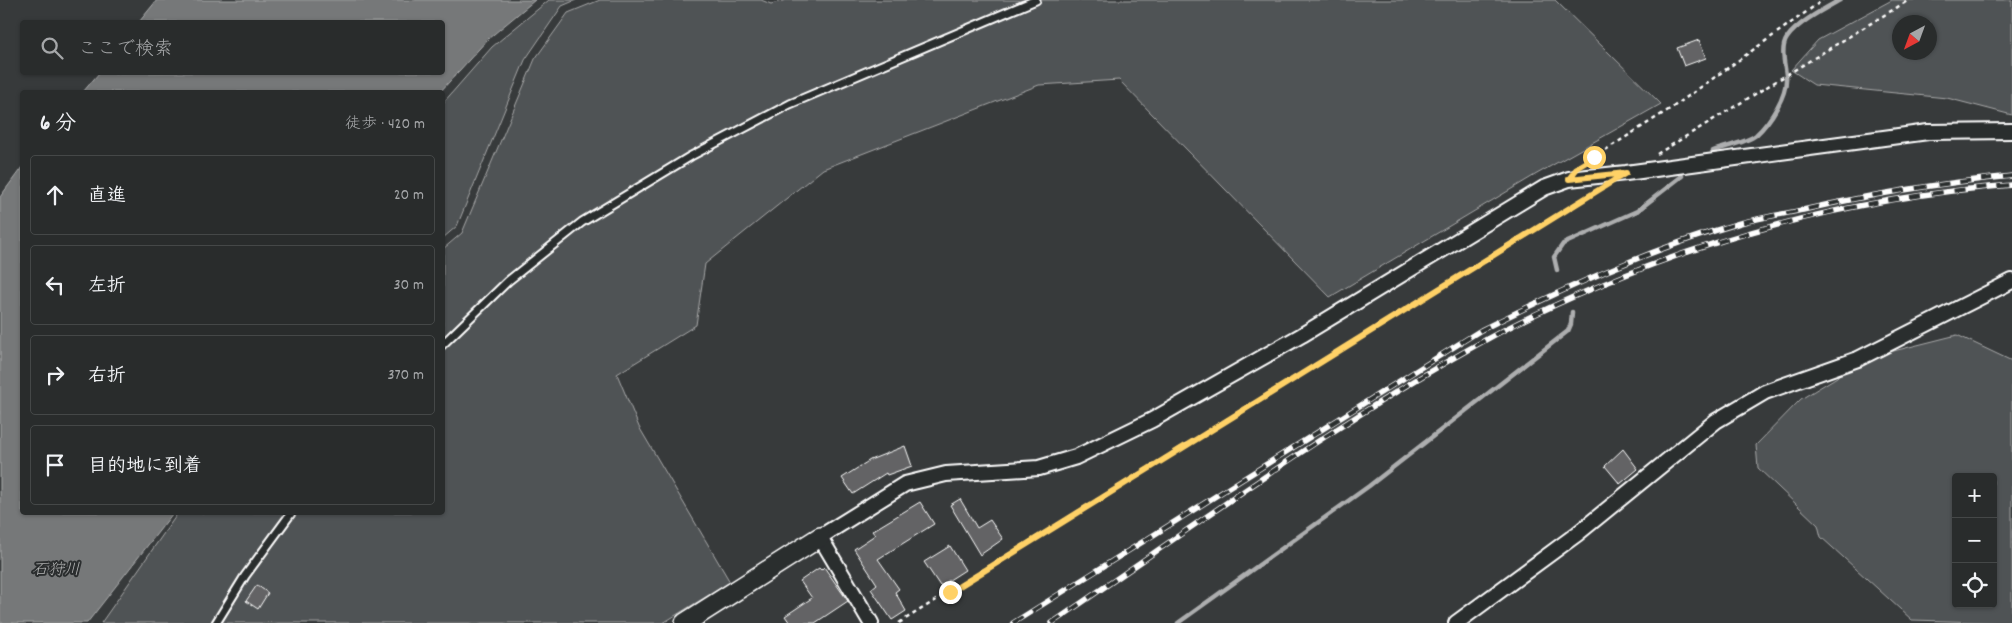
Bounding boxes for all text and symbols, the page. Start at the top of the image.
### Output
north arrow [1892,15,1937,60]
search box [20,20,445,75]
icon: search [38,34,66,62]
text: ここで検索 [78,37,173,64]
text: 6 分 [40,110,76,140]
text: 徒歩 · 420 m [345,113,425,136]
route start [1583,146,1606,169]
icon: ahead [41,181,69,209]
text: 直進 [88,184,126,211]
text: 20 m [394,184,424,207]
icon: left [41,271,69,299]
text: 左折 [88,274,126,301]
text: 30 m [394,274,424,297]
icon: right [41,361,69,389]
text: 右折 [88,364,126,391]
text: 370 m [387,364,424,387]
icon: arrive [41,451,69,479]
text: 目的地に到着 [88,454,202,481]
map controls [1952,473,1997,608]
button: + [1952,473,1997,518]
button: − [1952,518,1997,563]
water label: 石狩川 [32,559,80,582]
button: locate [1952,563,1997,608]
route end [939,581,962,604]

